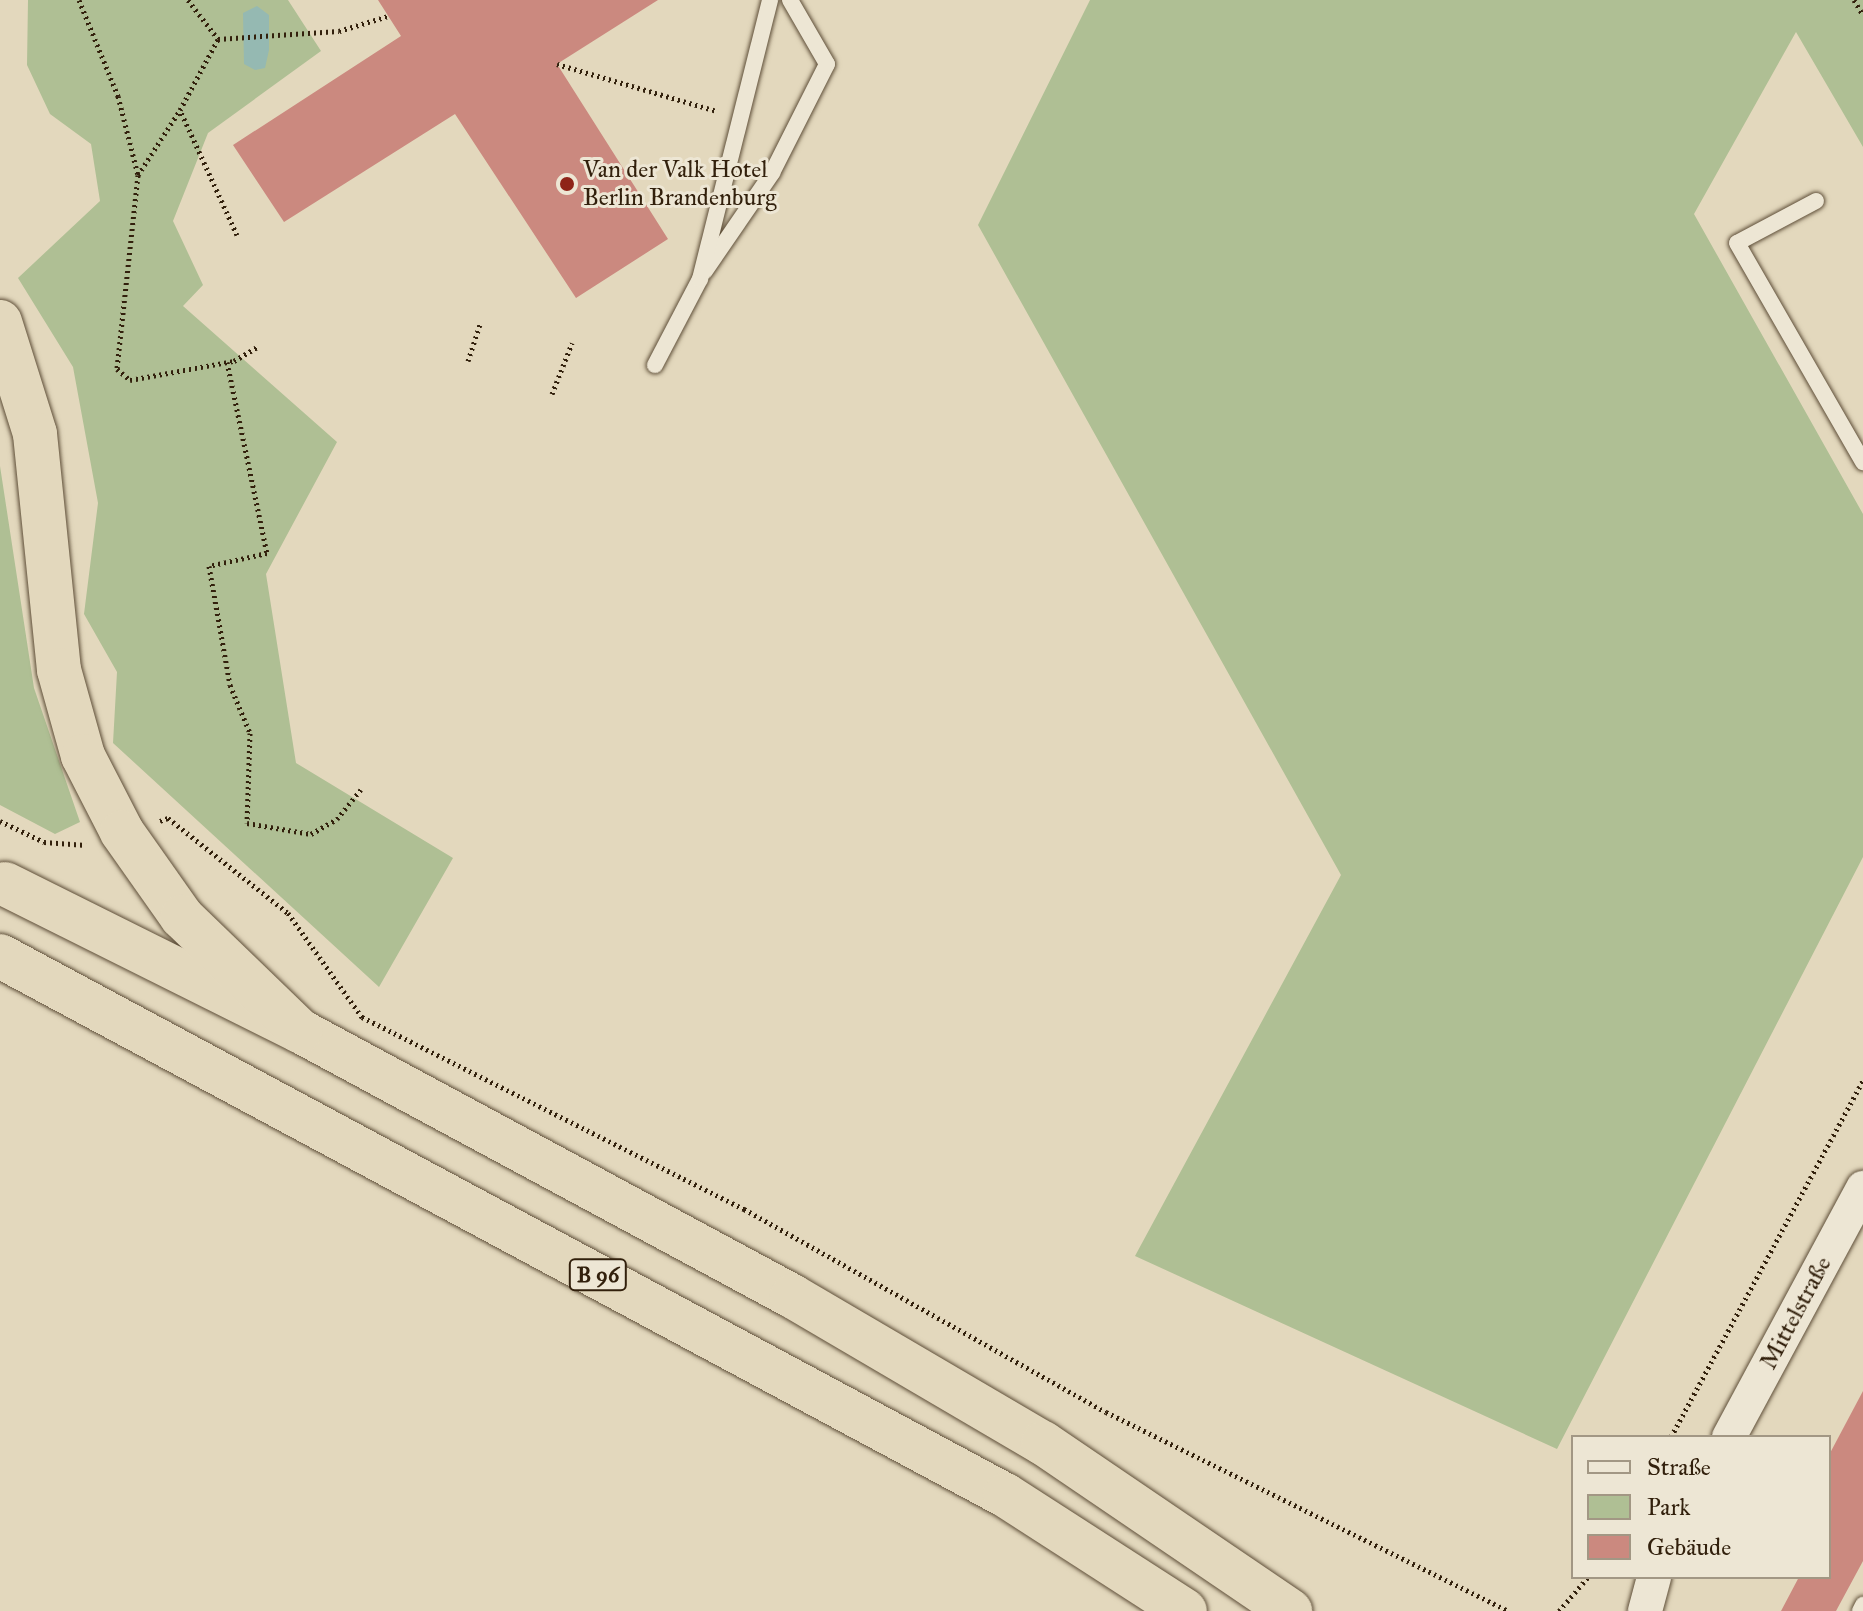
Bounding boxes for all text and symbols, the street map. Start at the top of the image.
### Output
place label: Van der Valk Hotel Berlin Brandenburg [583,156,776,212]
marker: Van der Valk Hotel Berlin Brandenburg [558,175,576,193]
street label: Mittelstraße [1754,1252,1838,1374]
road number: B 96 [568,1257,628,1293]
legend [1571,1435,1831,1579]
text: Straße [1647,1452,1711,1482]
text: Park [1647,1492,1690,1522]
text: Gebäude [1647,1532,1731,1562]

